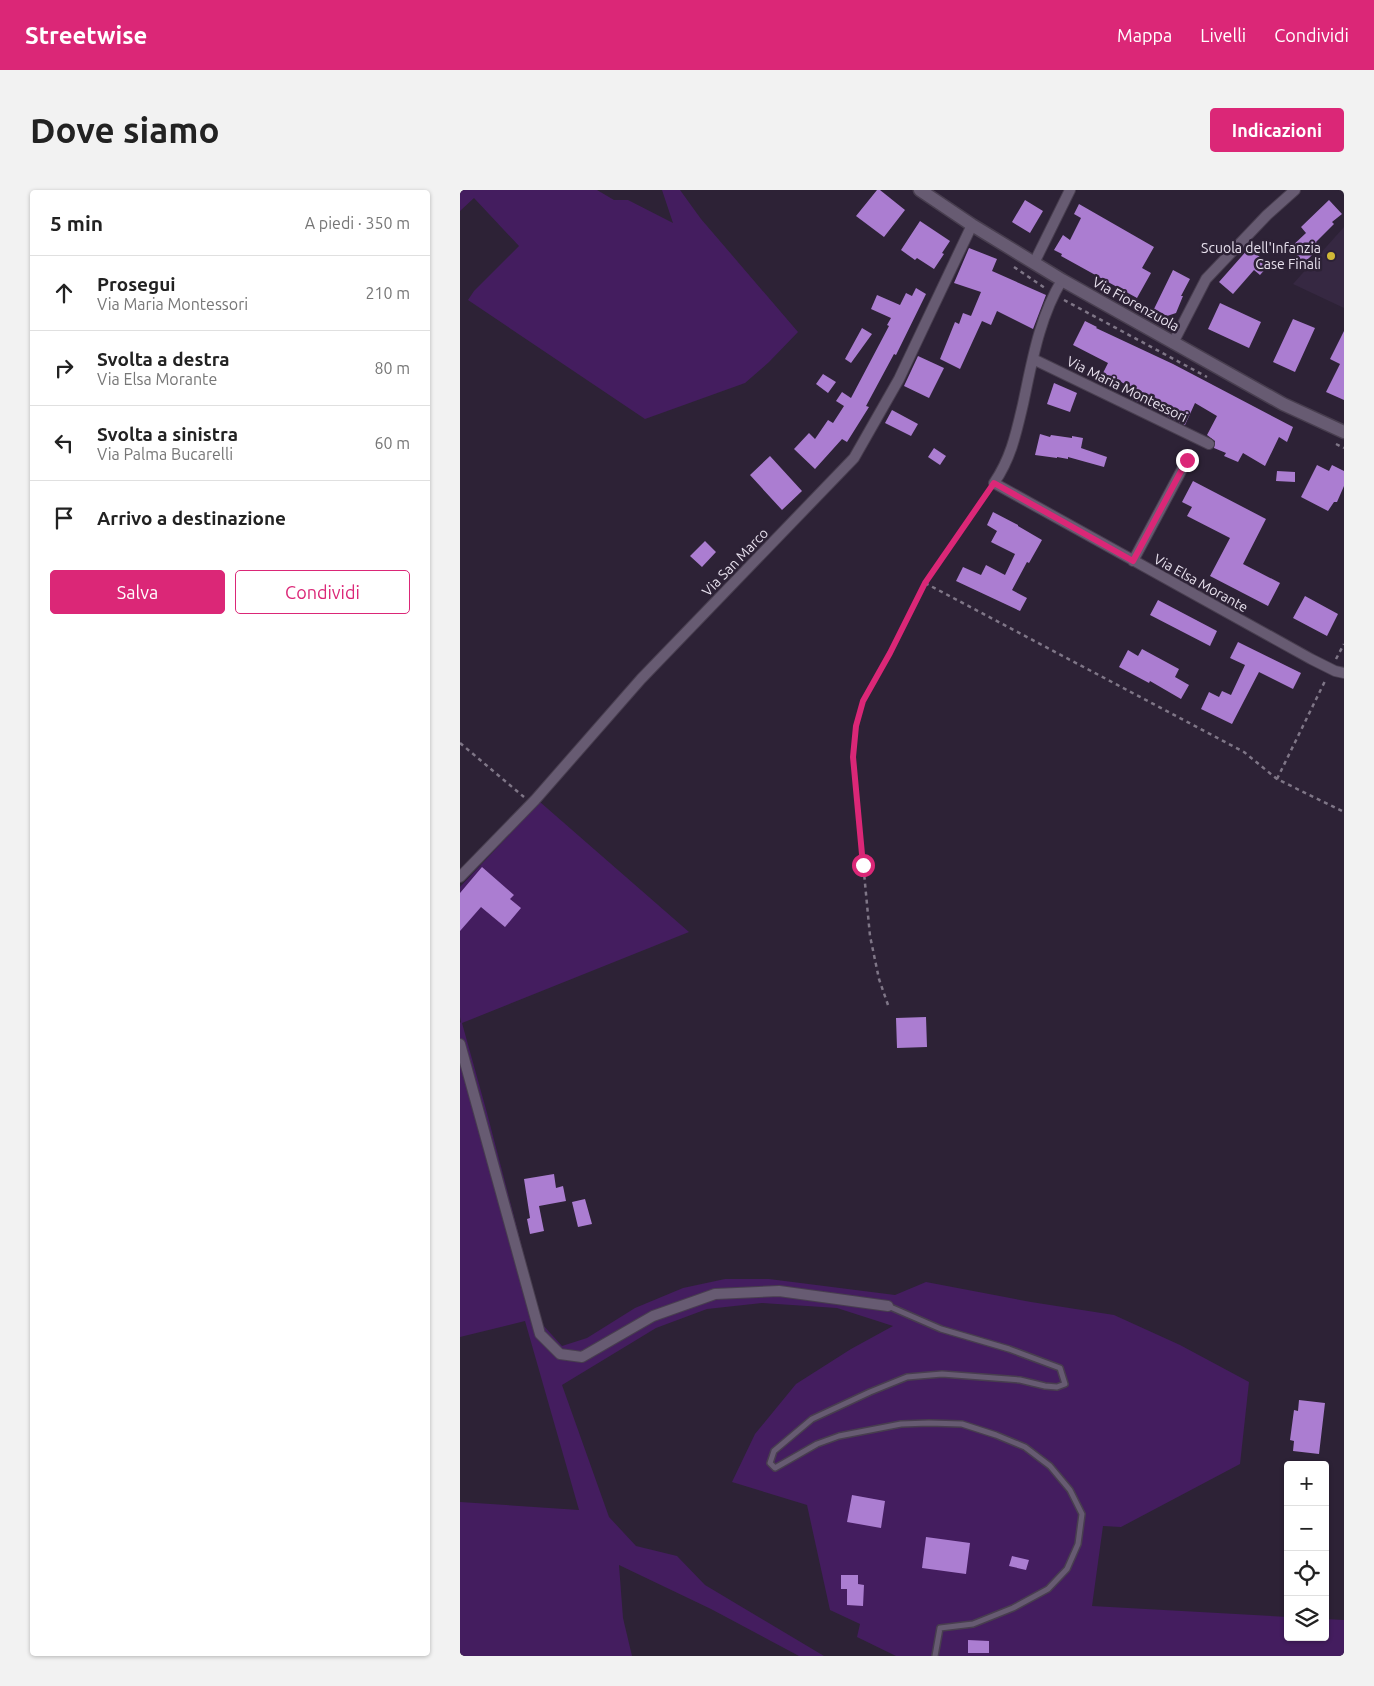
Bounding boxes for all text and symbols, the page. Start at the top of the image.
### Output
text: Streetwise [25,22,147,49]
text: Mappa [1117,25,1172,45]
text: Livelli [1200,25,1246,45]
text: Condividi [1274,25,1349,45]
button: Indicazioni [1210,108,1344,152]
text: Dove siamo [30,110,220,150]
text: 5 min [50,211,103,235]
text: A piedi · 350 m [305,214,410,232]
place label: Scuola dell'Infanzia Case Finali [1201,240,1321,272]
marker: Scuola dell'Infanzia Case Finali [1325,250,1337,262]
text: Prosegui [97,273,176,295]
street label: Via Fiorenzuola [1090,274,1182,334]
icon: ahead [50,279,78,307]
text: 210 m [365,284,410,302]
text: Via Maria Montessori [97,295,248,313]
text: Svolta a destra [97,348,230,370]
street label: Via Maria Montessori [1064,353,1190,425]
icon: right [50,354,78,382]
text: 80 m [374,359,410,377]
text: Via Elsa Morante [97,370,217,388]
text: Svolta a sinistra [97,423,238,445]
icon: left [50,429,78,457]
text: 60 m [374,434,410,452]
text: Via Palma Bucarelli [97,445,233,463]
route end [1176,449,1199,472]
icon: arrive [50,504,78,532]
text: Arrivo a destinazione [97,507,286,529]
street label: Via San Marco [699,525,771,599]
street label: Via Elsa Morante [1151,551,1251,615]
button: Salva [50,570,225,614]
button: Condividi [235,570,410,614]
route start [852,854,875,877]
map controls [1284,1461,1329,1641]
button: + [1284,1461,1329,1506]
button: − [1284,1506,1329,1551]
button: locate [1284,1551,1329,1596]
button: layers [1284,1596,1329,1641]

